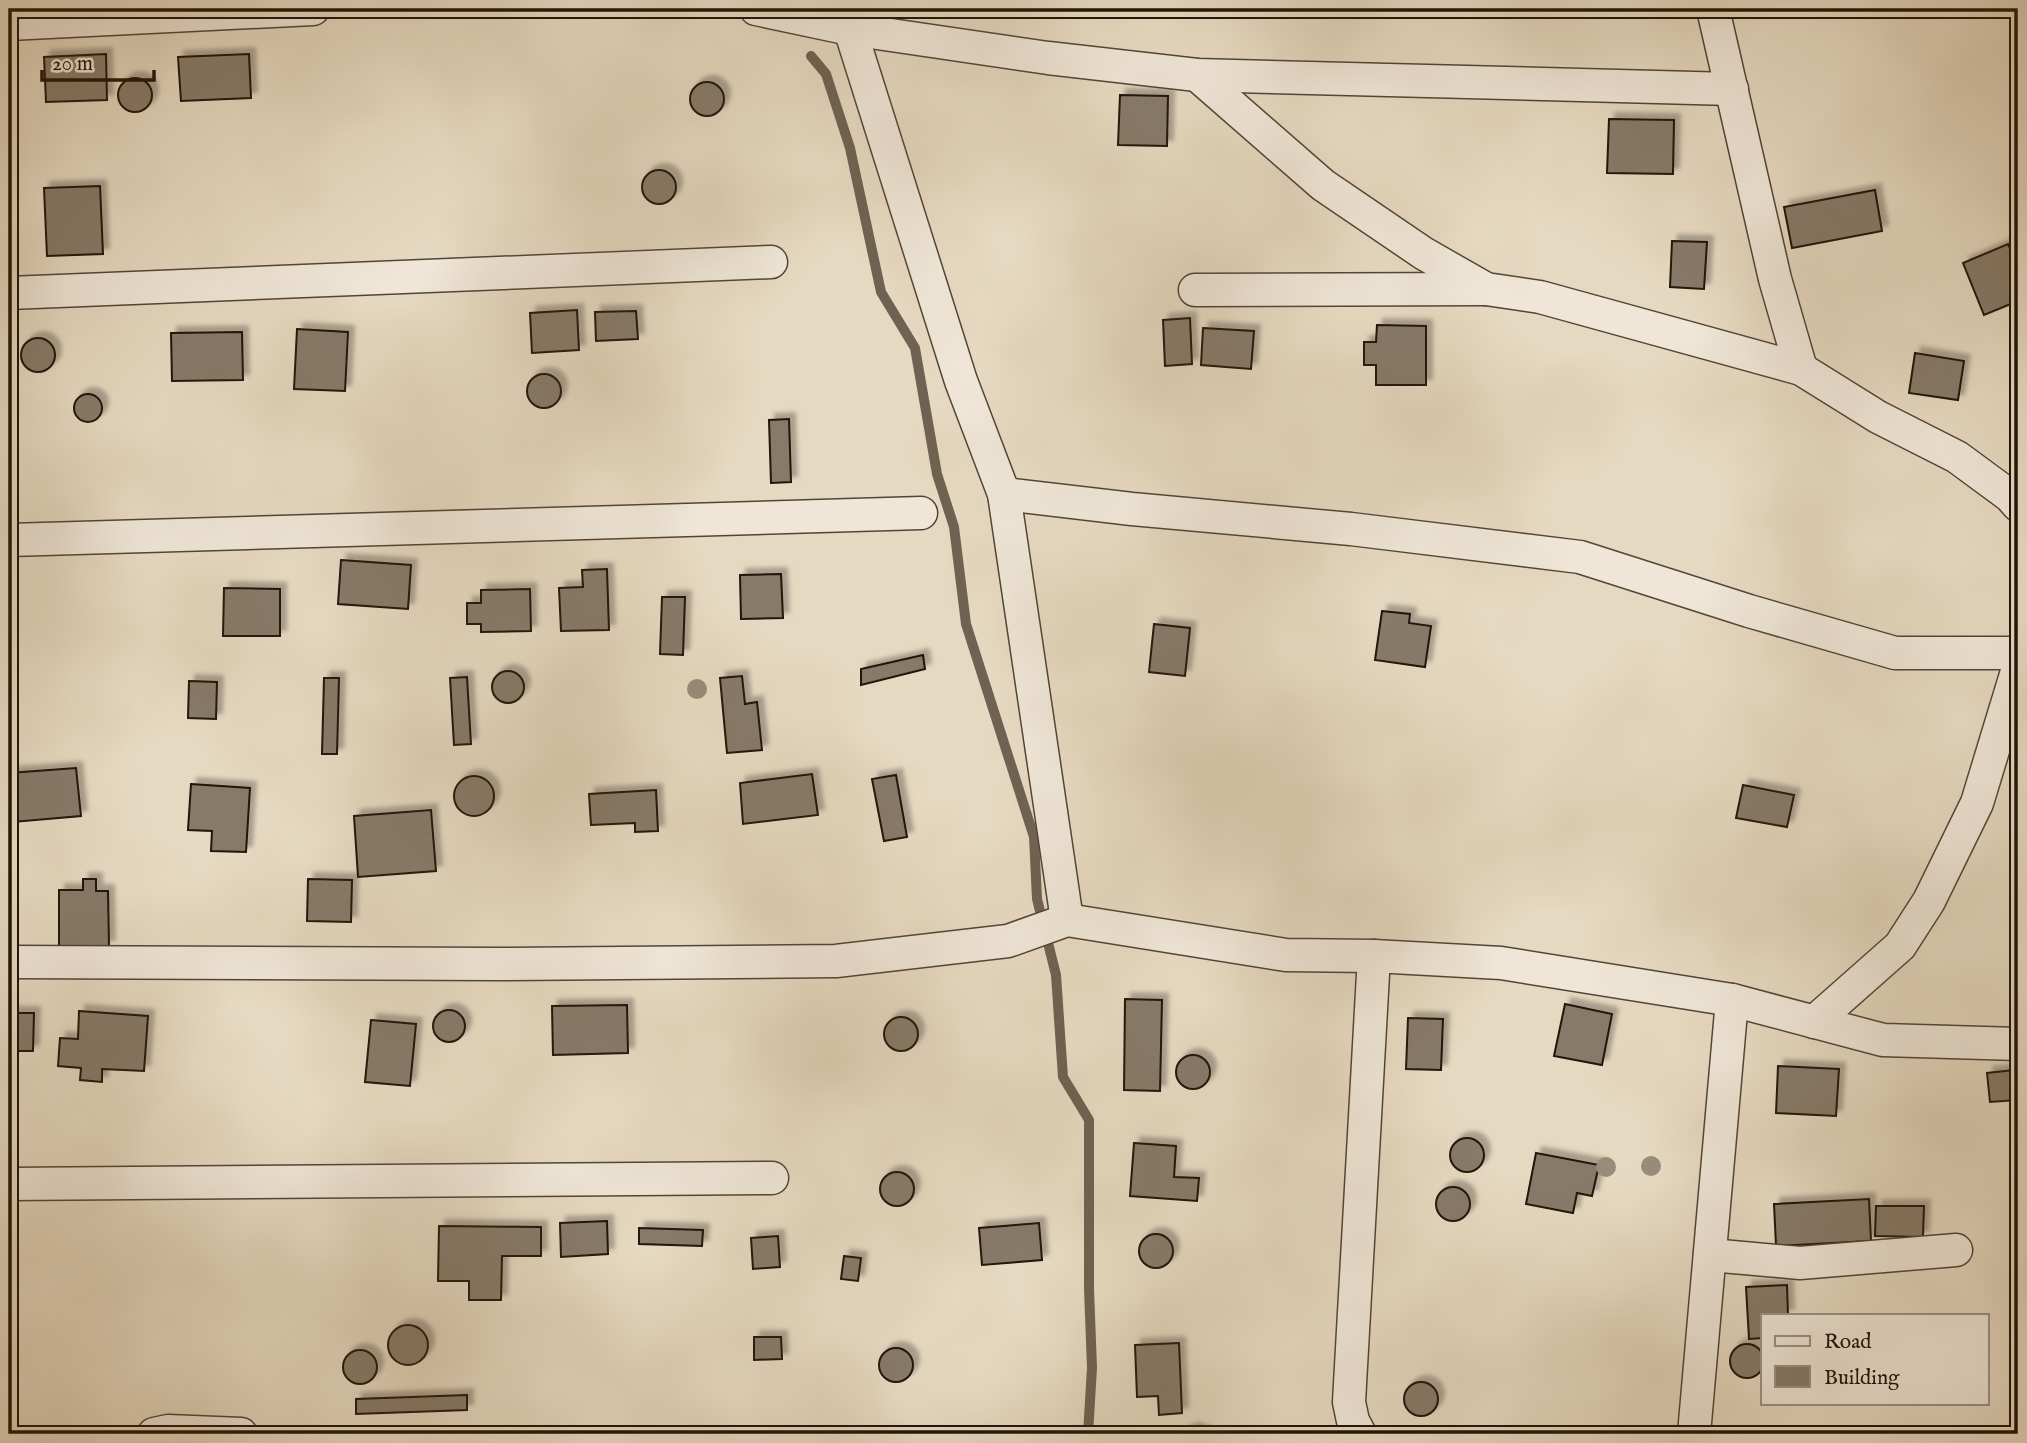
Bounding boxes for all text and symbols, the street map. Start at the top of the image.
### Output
scale bar [42,38,154,82]
text: 20 m [52,51,93,78]
legend [1761,1314,1988,1404]
text: Road [1824,1329,1872,1356]
text: Building [1824,1365,1900,1392]

